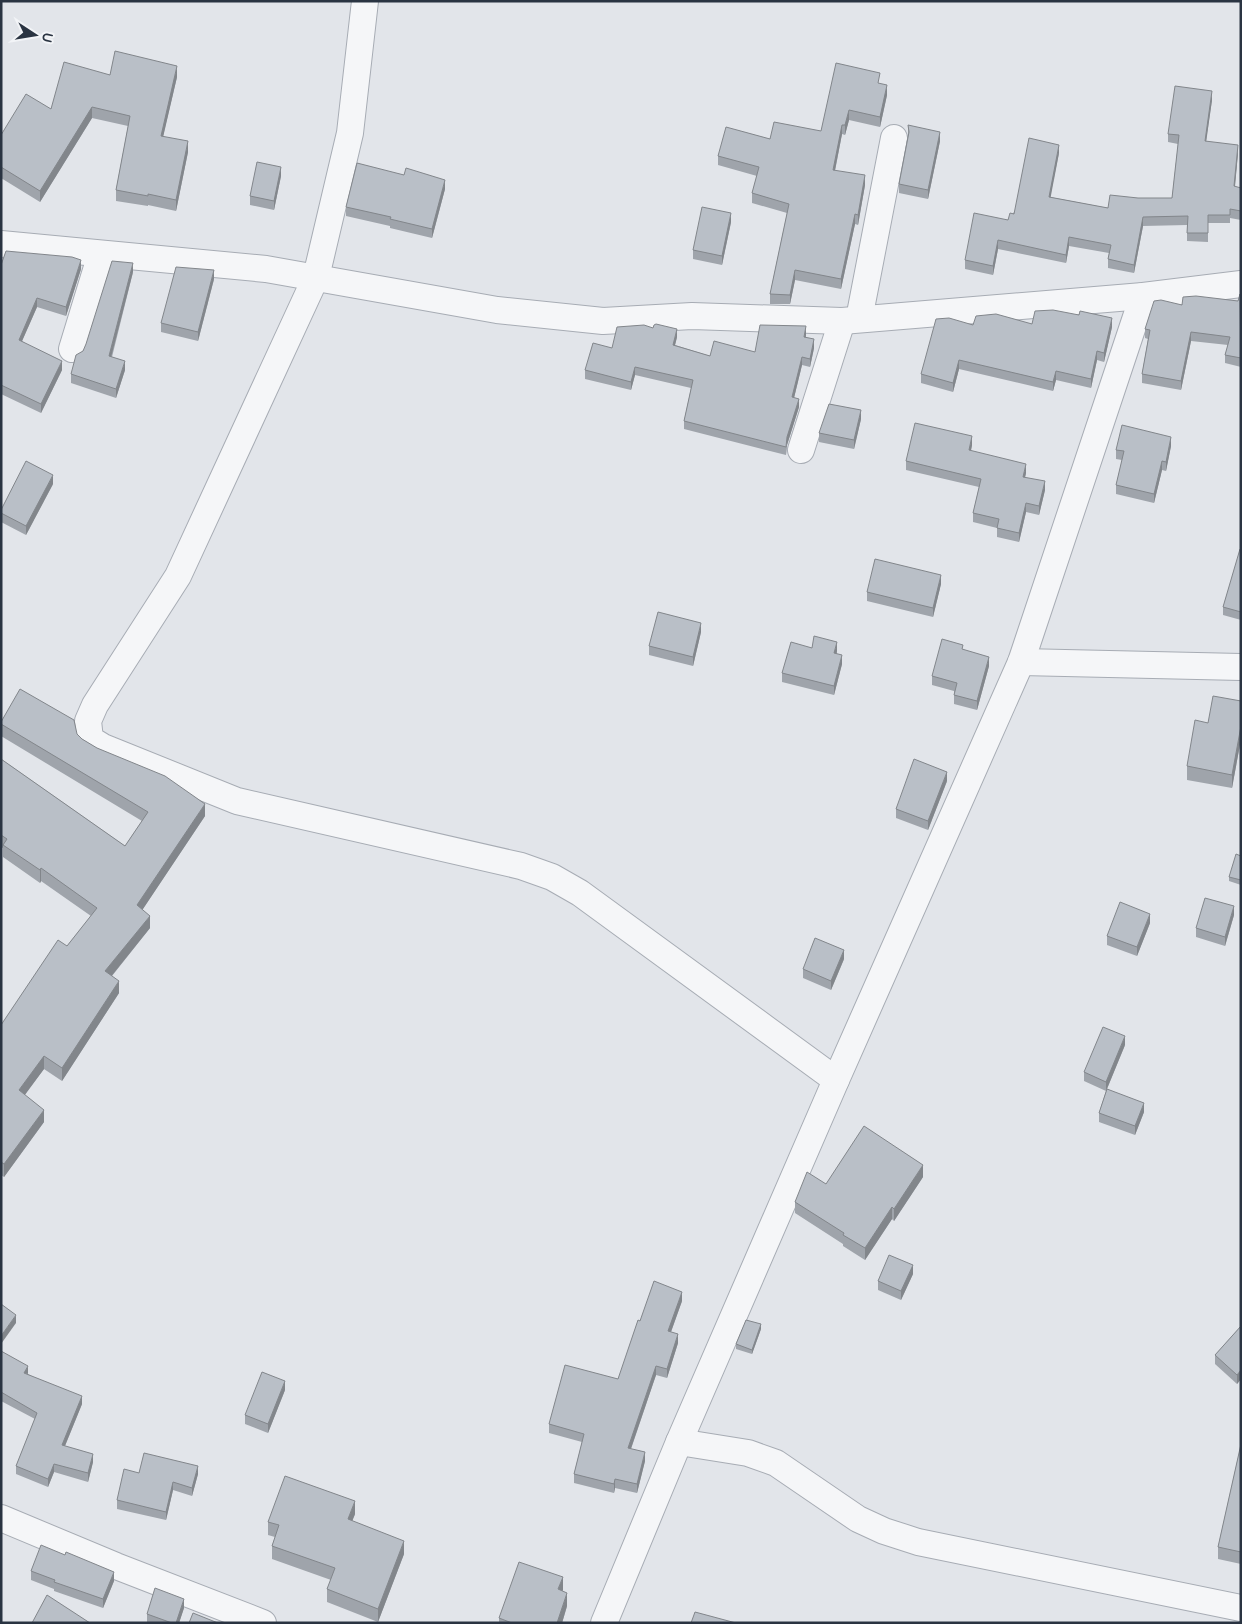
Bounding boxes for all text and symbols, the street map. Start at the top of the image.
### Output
north arrow [10,10,60,60]
text: U [38,31,58,44]

